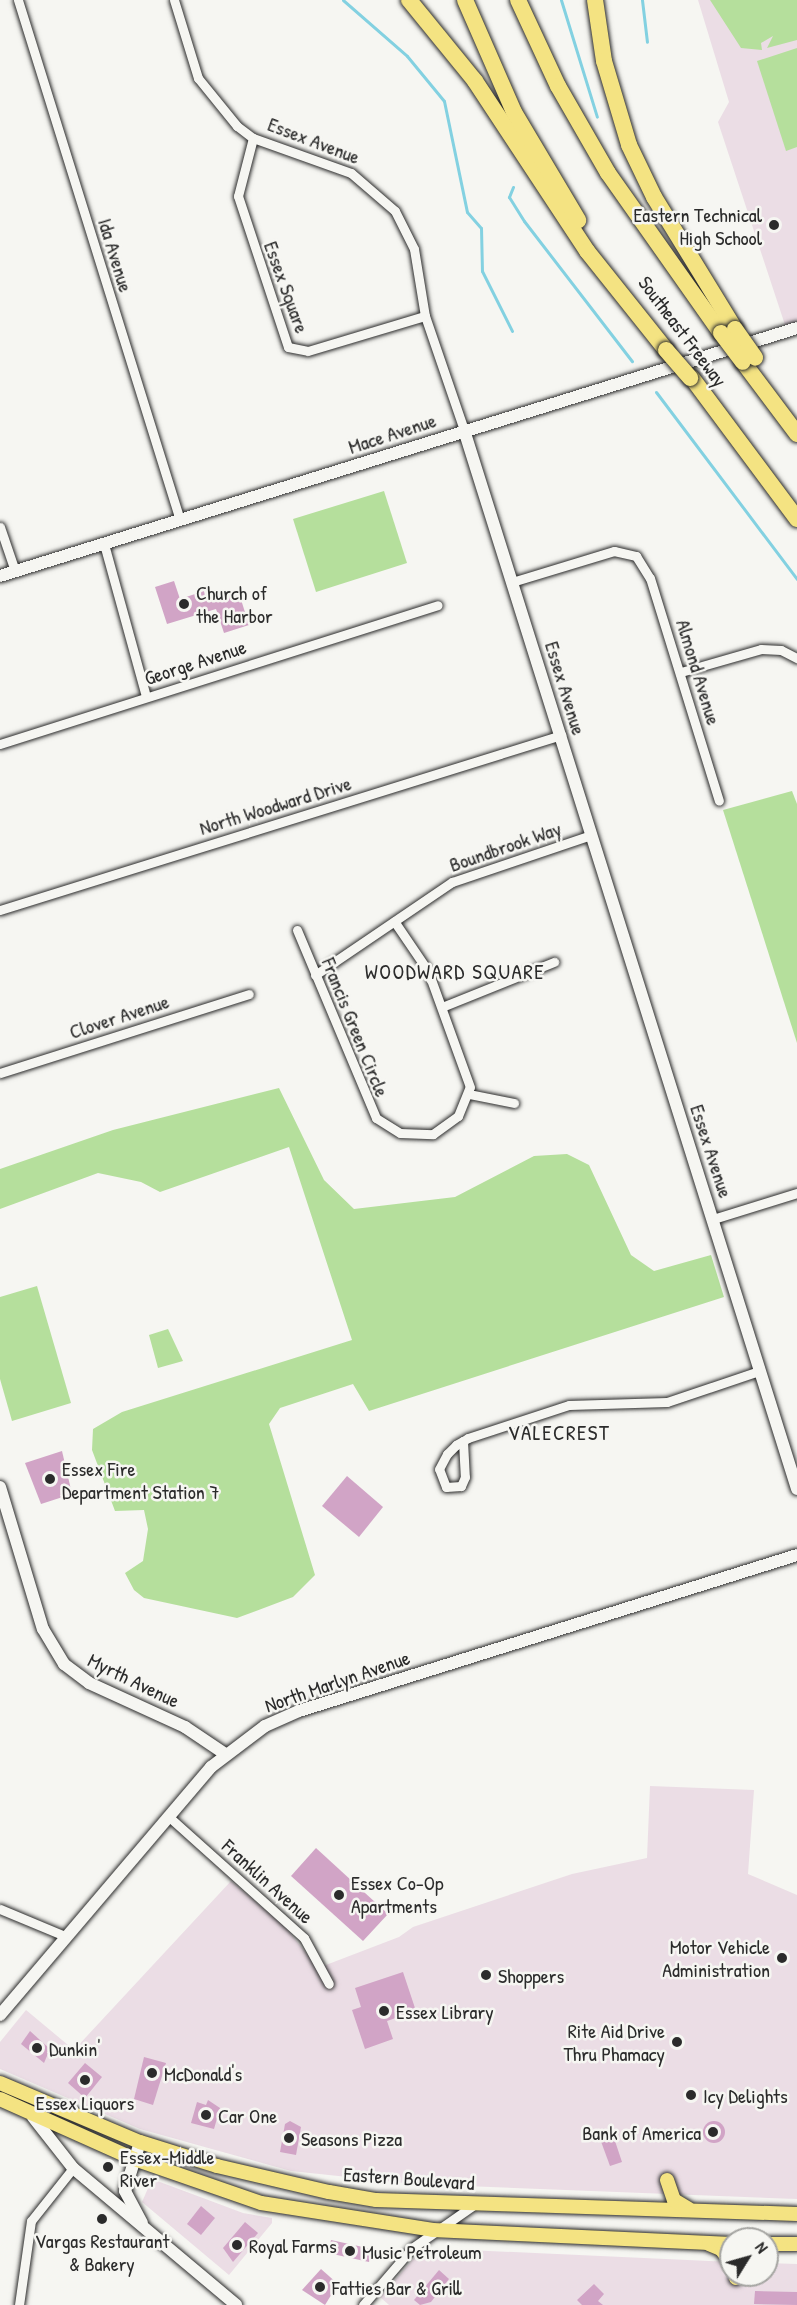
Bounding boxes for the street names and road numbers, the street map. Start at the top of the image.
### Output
street label: Essex Avenue [265,112,363,168]
street label: Ida Avenue [93,215,139,295]
street label: Essex Square [259,238,315,336]
street label: Southeast Freeway [634,271,732,391]
street label: Mace Avenue [345,408,439,458]
street label: Almond Avenue [672,616,726,728]
street label: George Avenue [141,634,249,690]
street label: Essex Avenue [540,638,592,738]
street label: North Woodward Drive [196,771,354,839]
street label: Boundbrook Way [446,816,564,876]
street label: Francis Green Circle [317,954,395,1100]
street label: Clover Avenue [66,989,172,1043]
street label: Essex Avenue [686,1101,738,1201]
street label: North Marlyn Avenue [261,1645,413,1717]
street label: Myrth Avenue [84,1648,184,1712]
street label: Franklin Avenue [217,1834,319,1928]
street label: Eastern Boulevard [343,2161,475,2195]

